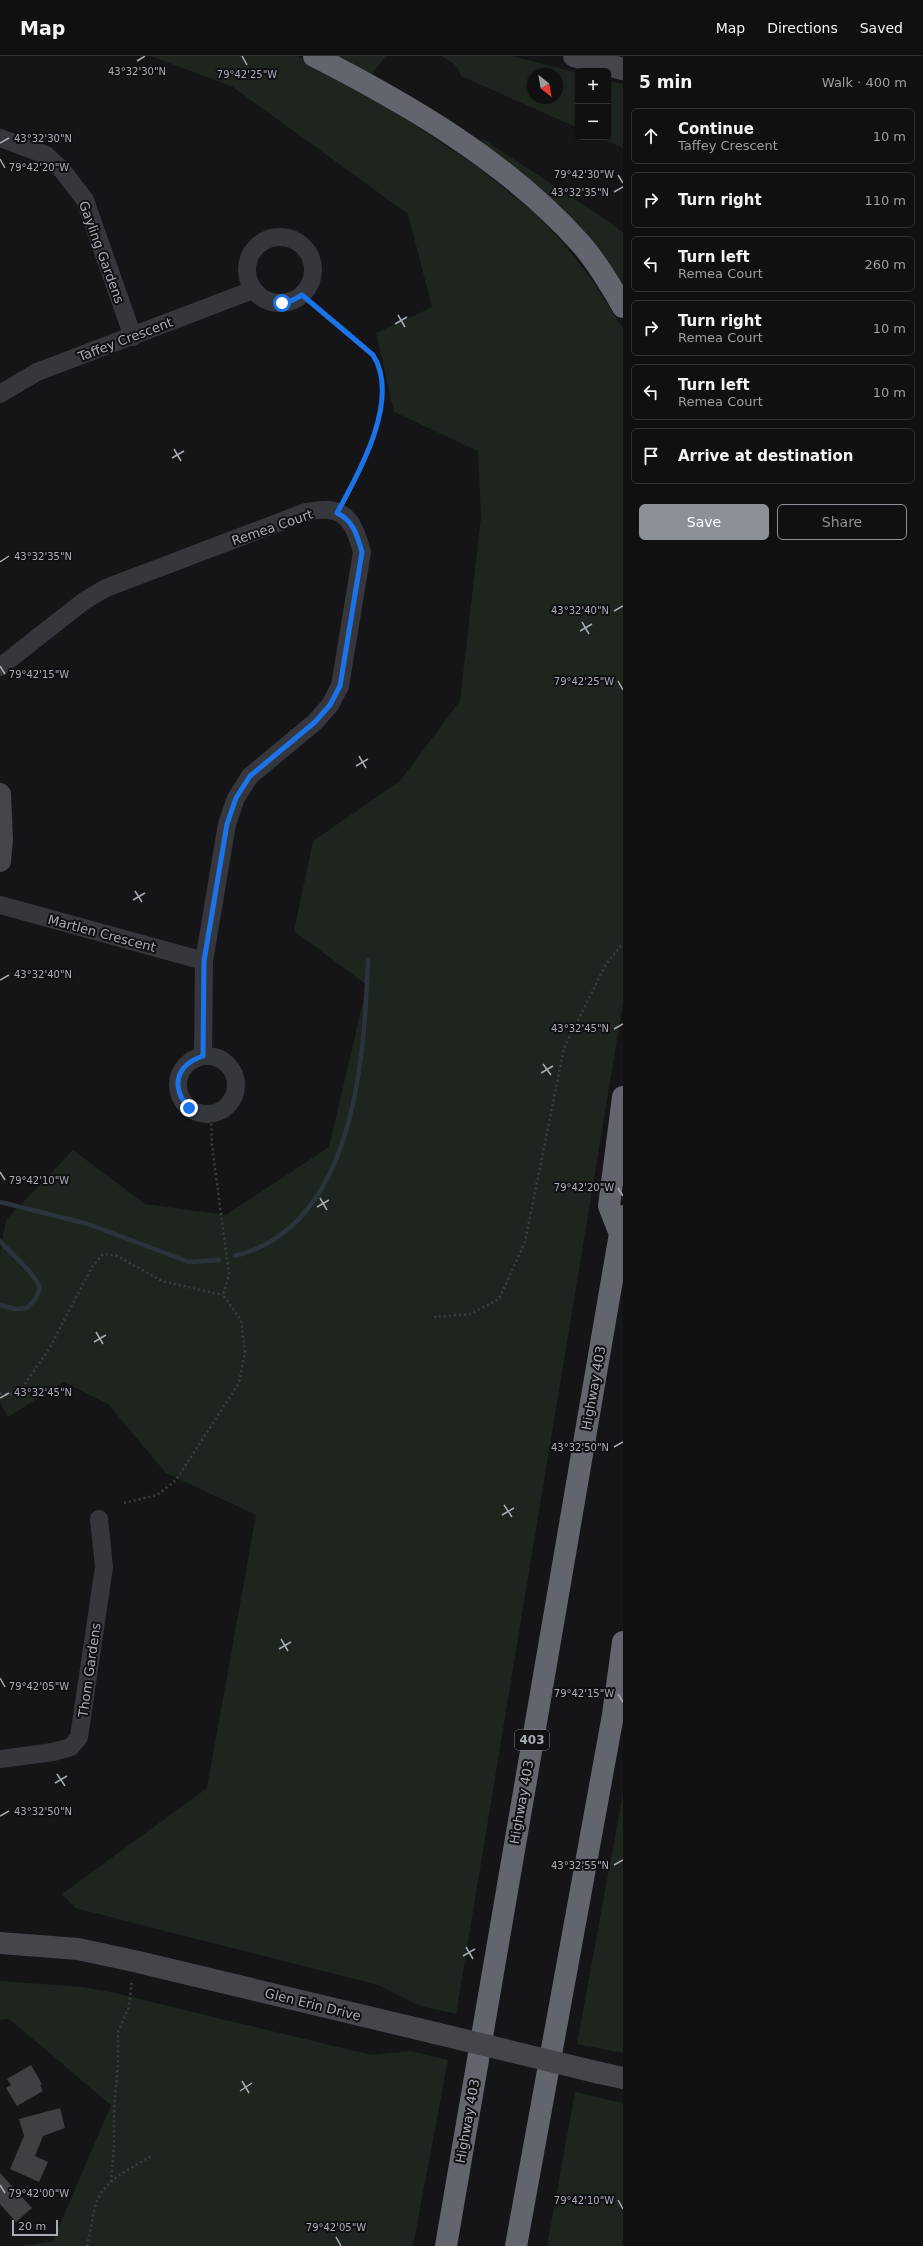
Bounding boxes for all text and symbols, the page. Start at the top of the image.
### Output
text: Map [20,17,65,39]
text: Map [716,20,745,36]
text: Directions [767,20,838,36]
text: Saved [860,20,903,36]
text: 43°32'30"N [108,66,166,77]
north arrow [527,68,563,104]
map controls [575,68,611,140]
button: + [575,68,611,104]
text: 79°42'25"W [217,69,277,80]
text: 5 min [639,72,692,92]
text: Walk · 400 m [822,75,907,90]
button: − [575,104,611,140]
text: Continue [678,120,754,138]
icon: ahead [640,125,662,147]
text: 10 m [873,129,906,144]
text: 43°32'30"N [14,133,72,144]
text: Taffey Crescent [678,138,778,153]
text: 79°42'20"W [9,162,69,173]
text: 79°42'30"W [554,169,614,180]
text: 43°32'35"N [551,187,609,198]
icon: right [640,189,662,211]
text: Turn right [678,191,762,209]
text: 110 m [864,193,906,208]
street label: Gayling Gardens [76,199,127,306]
text: Turn left [678,248,750,266]
icon: left [640,253,662,275]
text: 260 m [864,257,906,272]
text: Remea Court [678,266,763,281]
route start [273,294,291,312]
text: Turn right [678,312,762,330]
street label: Taffey Crescent [75,315,175,365]
icon: right [640,317,662,339]
text: 10 m [873,321,906,336]
text: Remea Court [678,330,763,345]
text: Turn left [678,376,750,394]
icon: left [640,381,662,403]
text: 10 m [873,385,906,400]
text: Remea Court [678,394,763,409]
icon: arrive [640,445,662,467]
text: Arrive at destination [678,447,853,465]
button: Save [639,504,769,540]
button: Share [777,504,907,540]
street label: Remea Court [230,507,315,548]
text: 43°32'35"N [14,551,72,562]
text: 43°32'40"N [551,605,609,616]
text: 79°42'15"W [9,669,69,680]
text: 79°42'25"W [554,676,614,687]
street label: Martlen Crescent [46,912,157,955]
text: 43°32'40"N [14,969,72,980]
text: 43°32'45"N [551,1023,609,1034]
route end [180,1099,198,1117]
text: 79°42'10"W [9,1175,69,1186]
text: 79°42'20"W [554,1182,614,1193]
street label: Highway 403 [579,1345,608,1431]
text: 43°32'45"N [14,1387,72,1398]
text: 43°32'50"N [551,1442,609,1453]
street label: Thom Gardens [75,1622,104,1719]
text: 79°42'05"W [9,1681,69,1692]
text: 79°42'15"W [554,1688,614,1699]
road number: 403 [515,1730,549,1750]
street label: Highway 403 [507,1759,536,1845]
text: 43°32'50"N [14,1806,72,1817]
text: 43°32'55"N [551,1860,609,1871]
street label: Glen Erin Drive [263,1985,362,2024]
street label: Highway 403 [453,2078,482,2164]
text: 79°42'00"W [9,2188,69,2199]
text: 79°42'10"W [554,2195,614,2206]
scale bar [12,2218,58,2237]
text: 20 m [18,2220,46,2233]
text: 79°42'05"W [306,2222,366,2233]

